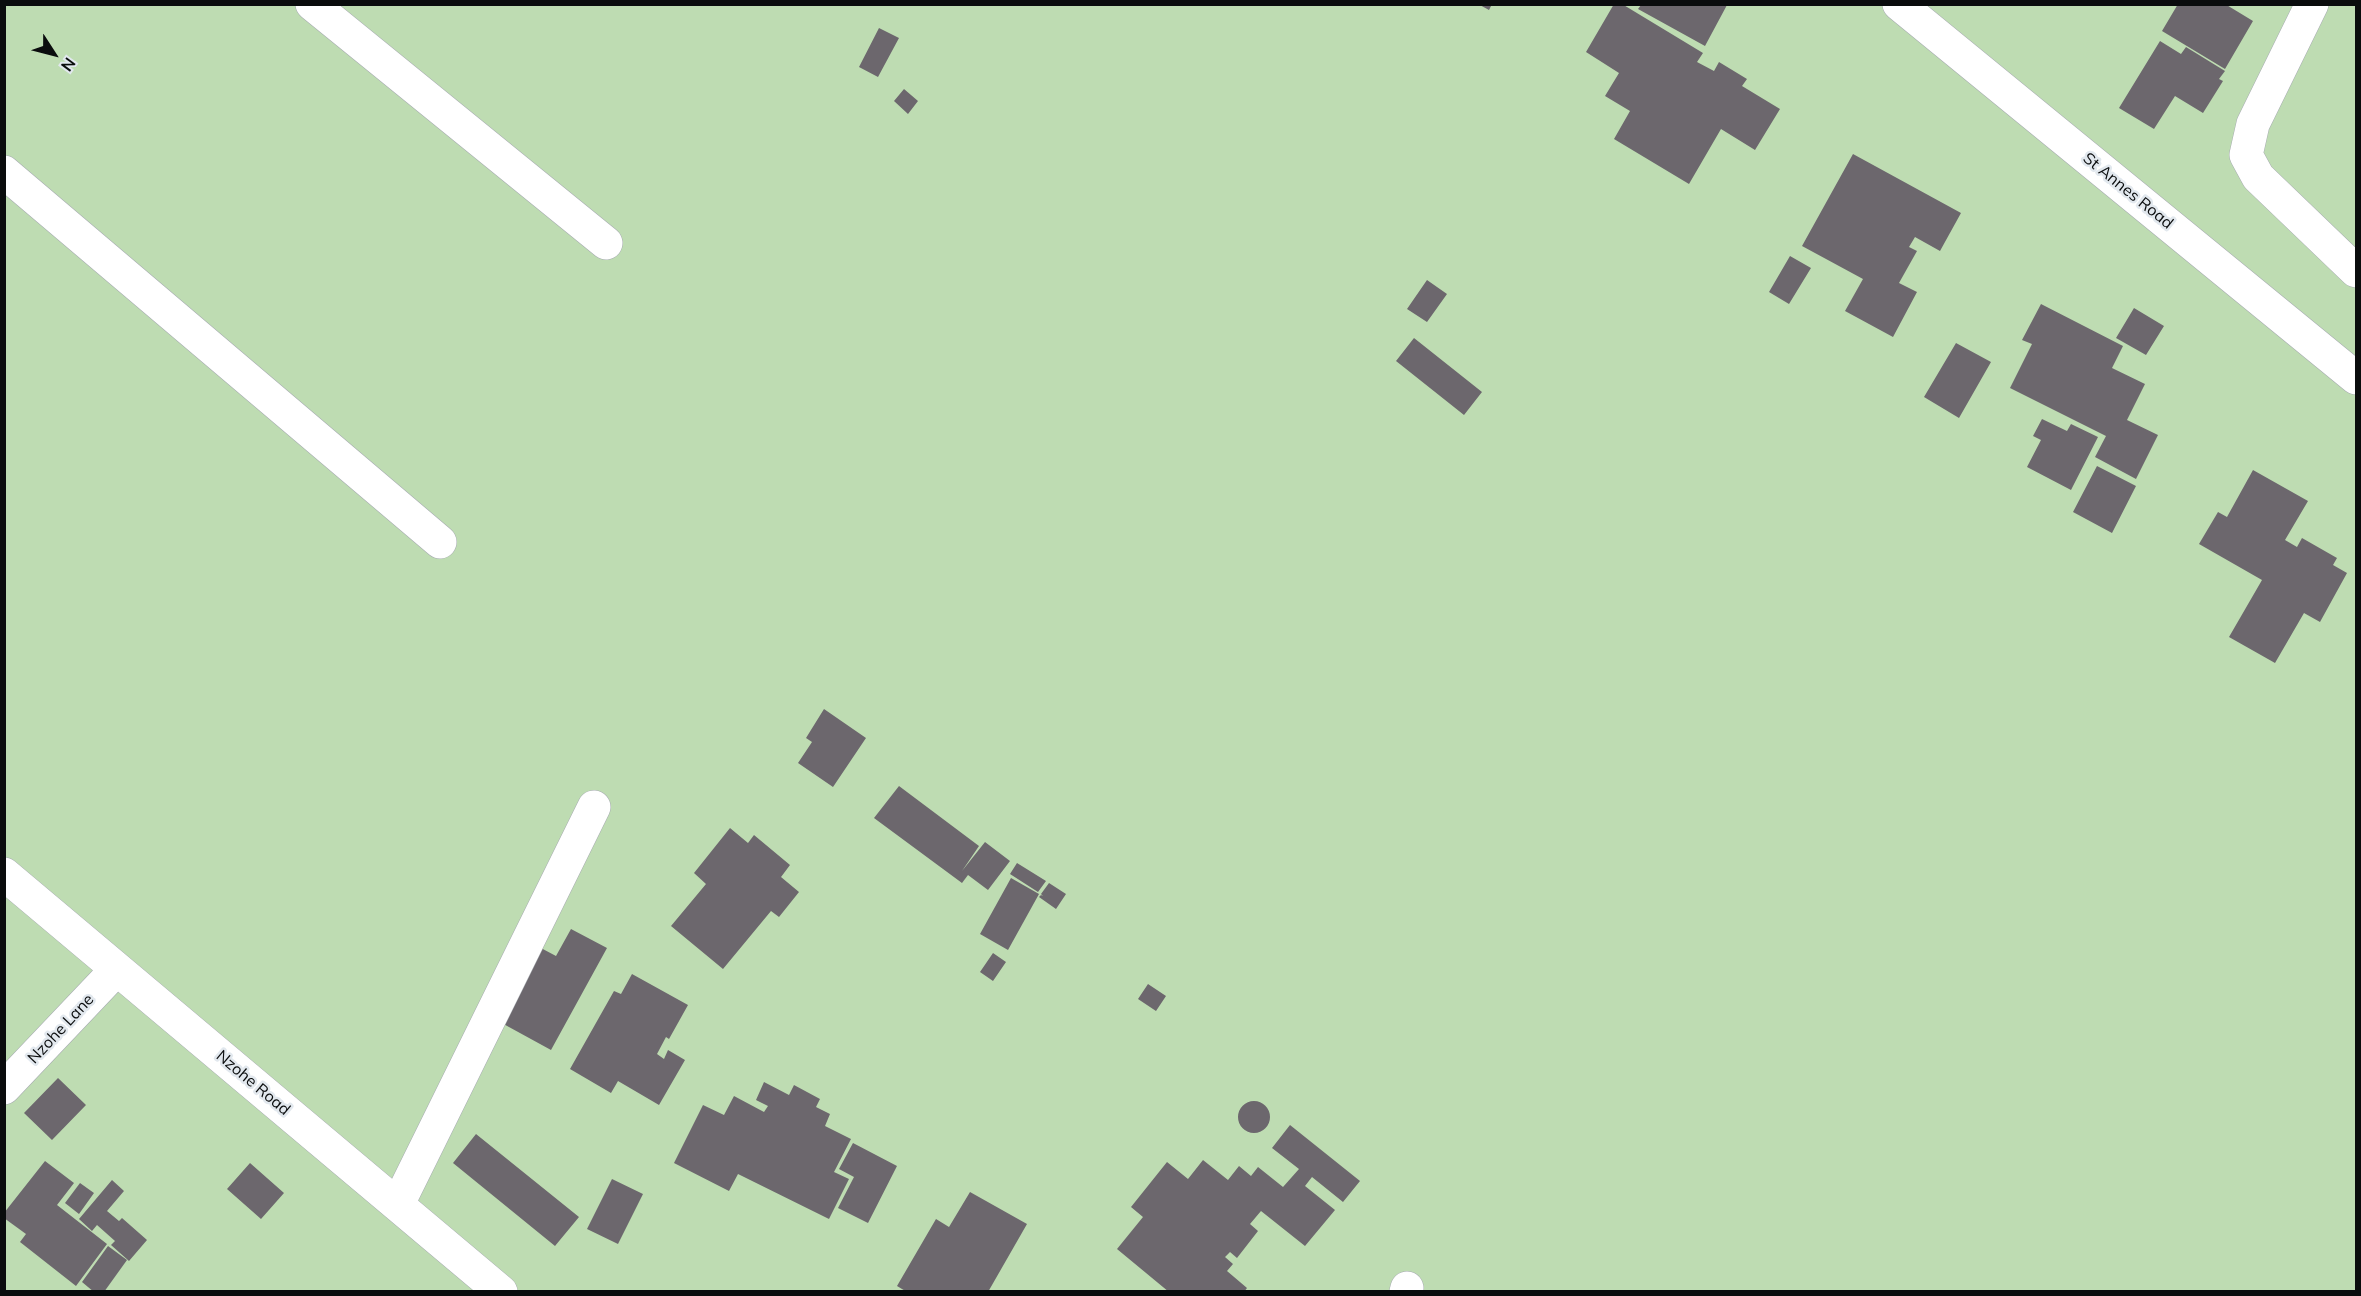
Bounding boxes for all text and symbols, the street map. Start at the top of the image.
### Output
north arrow [24,24,84,84]
text: N [57,54,80,75]
street label: St Annes Road [2079,149,2177,233]
street label: Nzohe Lane [24,990,98,1068]
street label: Nzohe Road [212,1046,294,1120]

